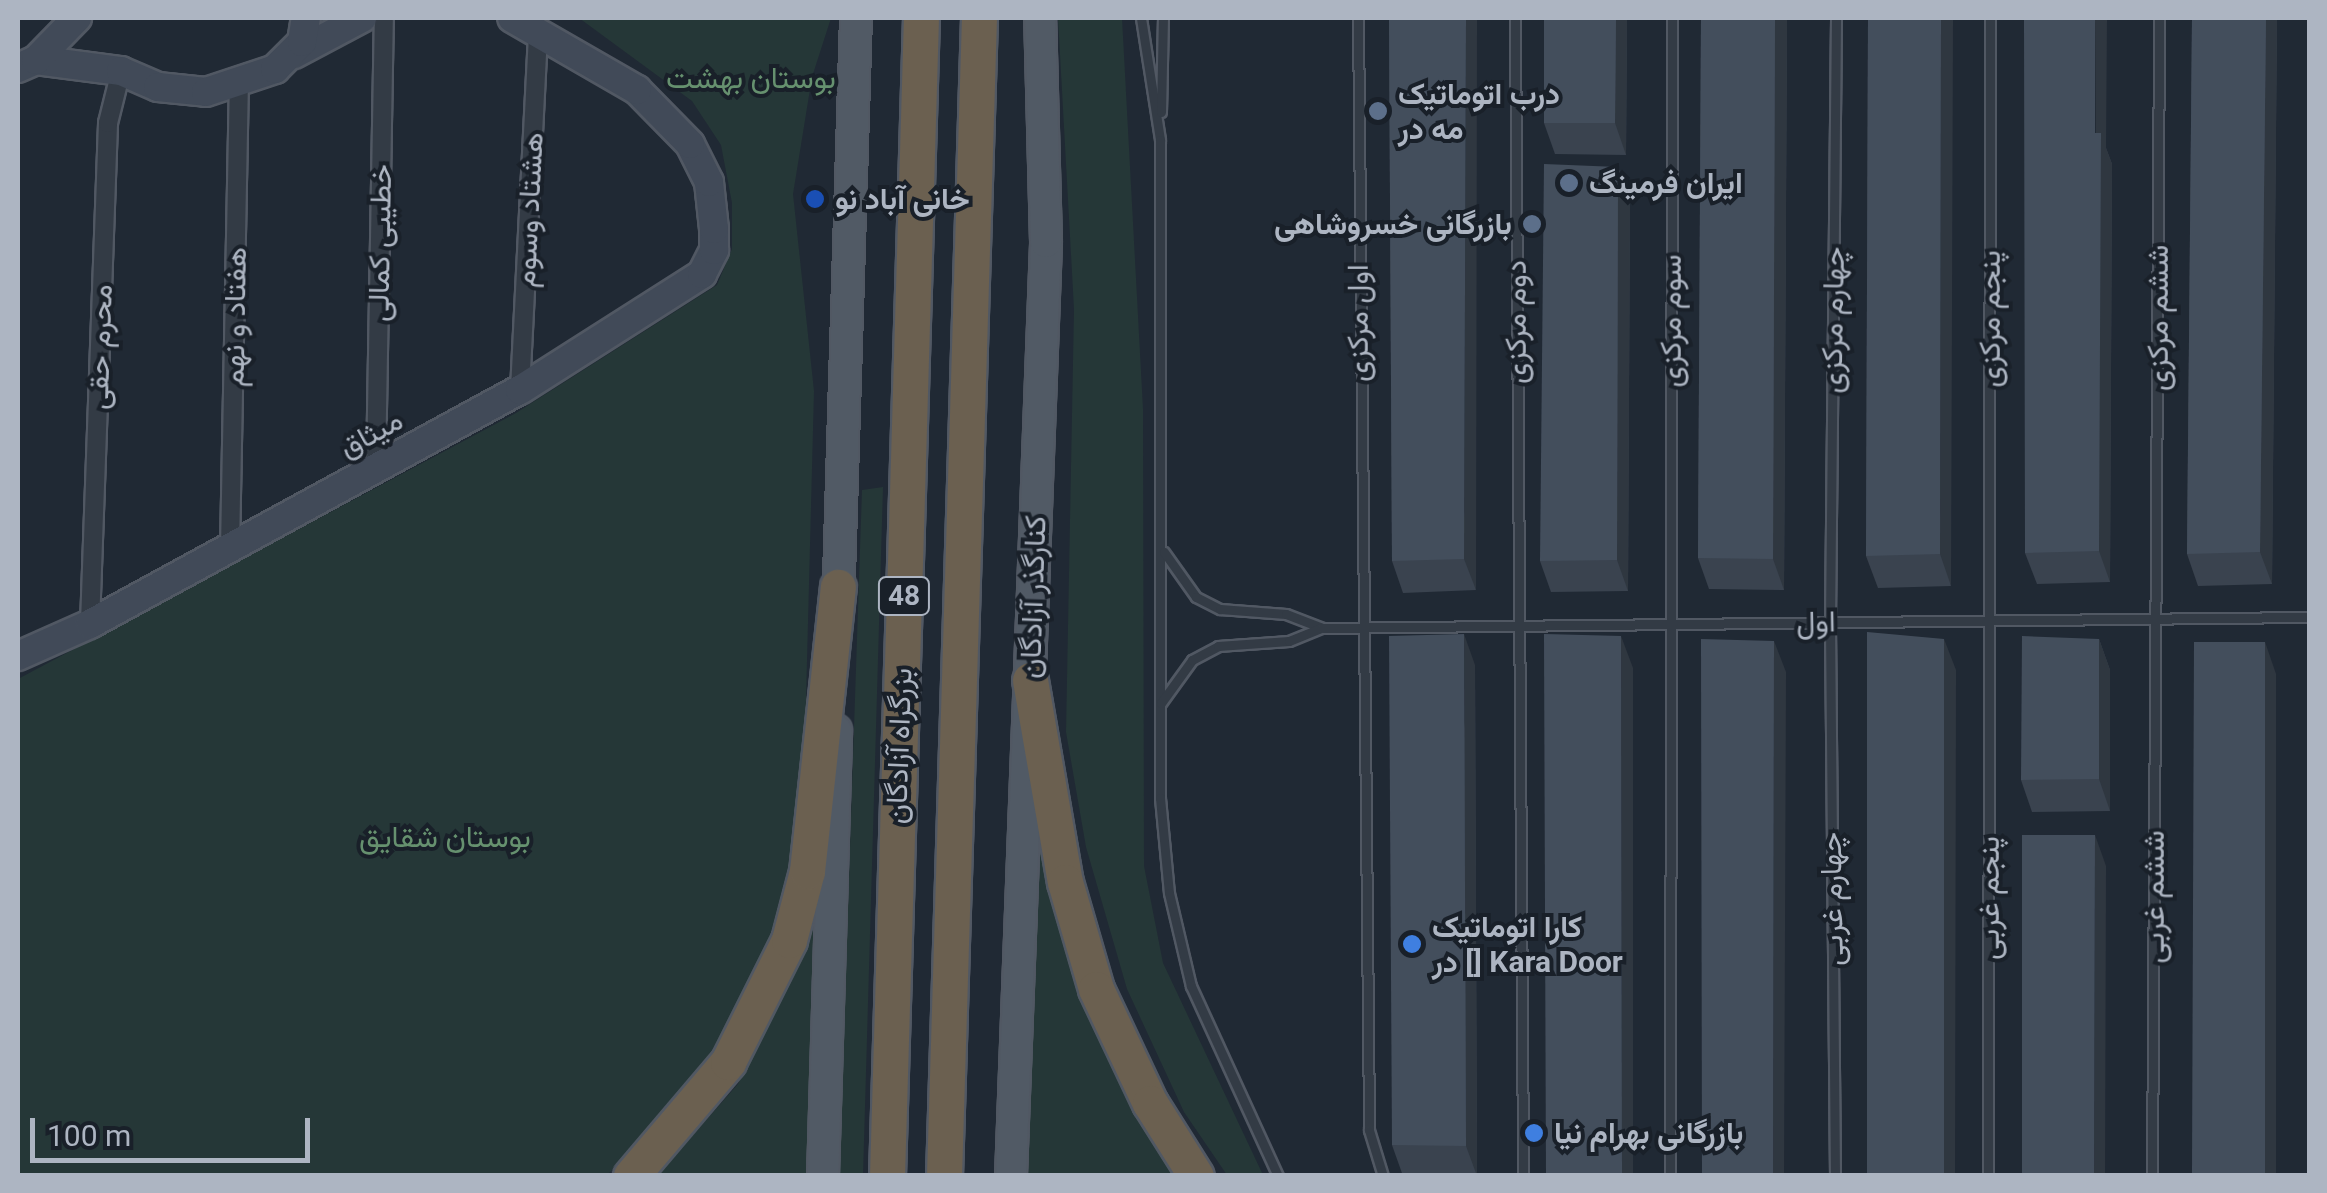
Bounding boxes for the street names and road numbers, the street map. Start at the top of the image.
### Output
street label: هشتاد وسوم [507,131,551,289]
street label: خطیبی کمالی [361,164,399,322]
street label: ششم مرکزی [2140,245,2176,391]
street label: چهارم مرکزی [1814,246,1852,394]
street label: هفتاد و نهم [216,247,254,387]
street label: پنجم مرکزی [1972,250,2008,388]
street label: سوم مرکزی [1653,254,1689,388]
street label: دوم مرکزی [1498,260,1534,384]
street label: اول مرکزی [1340,264,1376,382]
street label: محرم حقی [80,284,120,410]
street label: میثاق [333,402,409,466]
street label: کنارگذر آزادگان [1012,515,1054,679]
road number: 48 [876,573,932,619]
street label: اول [1796,604,1836,640]
street label: بزرگراه آزادگان [878,667,920,825]
street label: ششم غربی [2136,830,2172,964]
street label: چهارم غربی [1813,832,1851,966]
street label: پنجم غربی [1971,836,2007,960]

